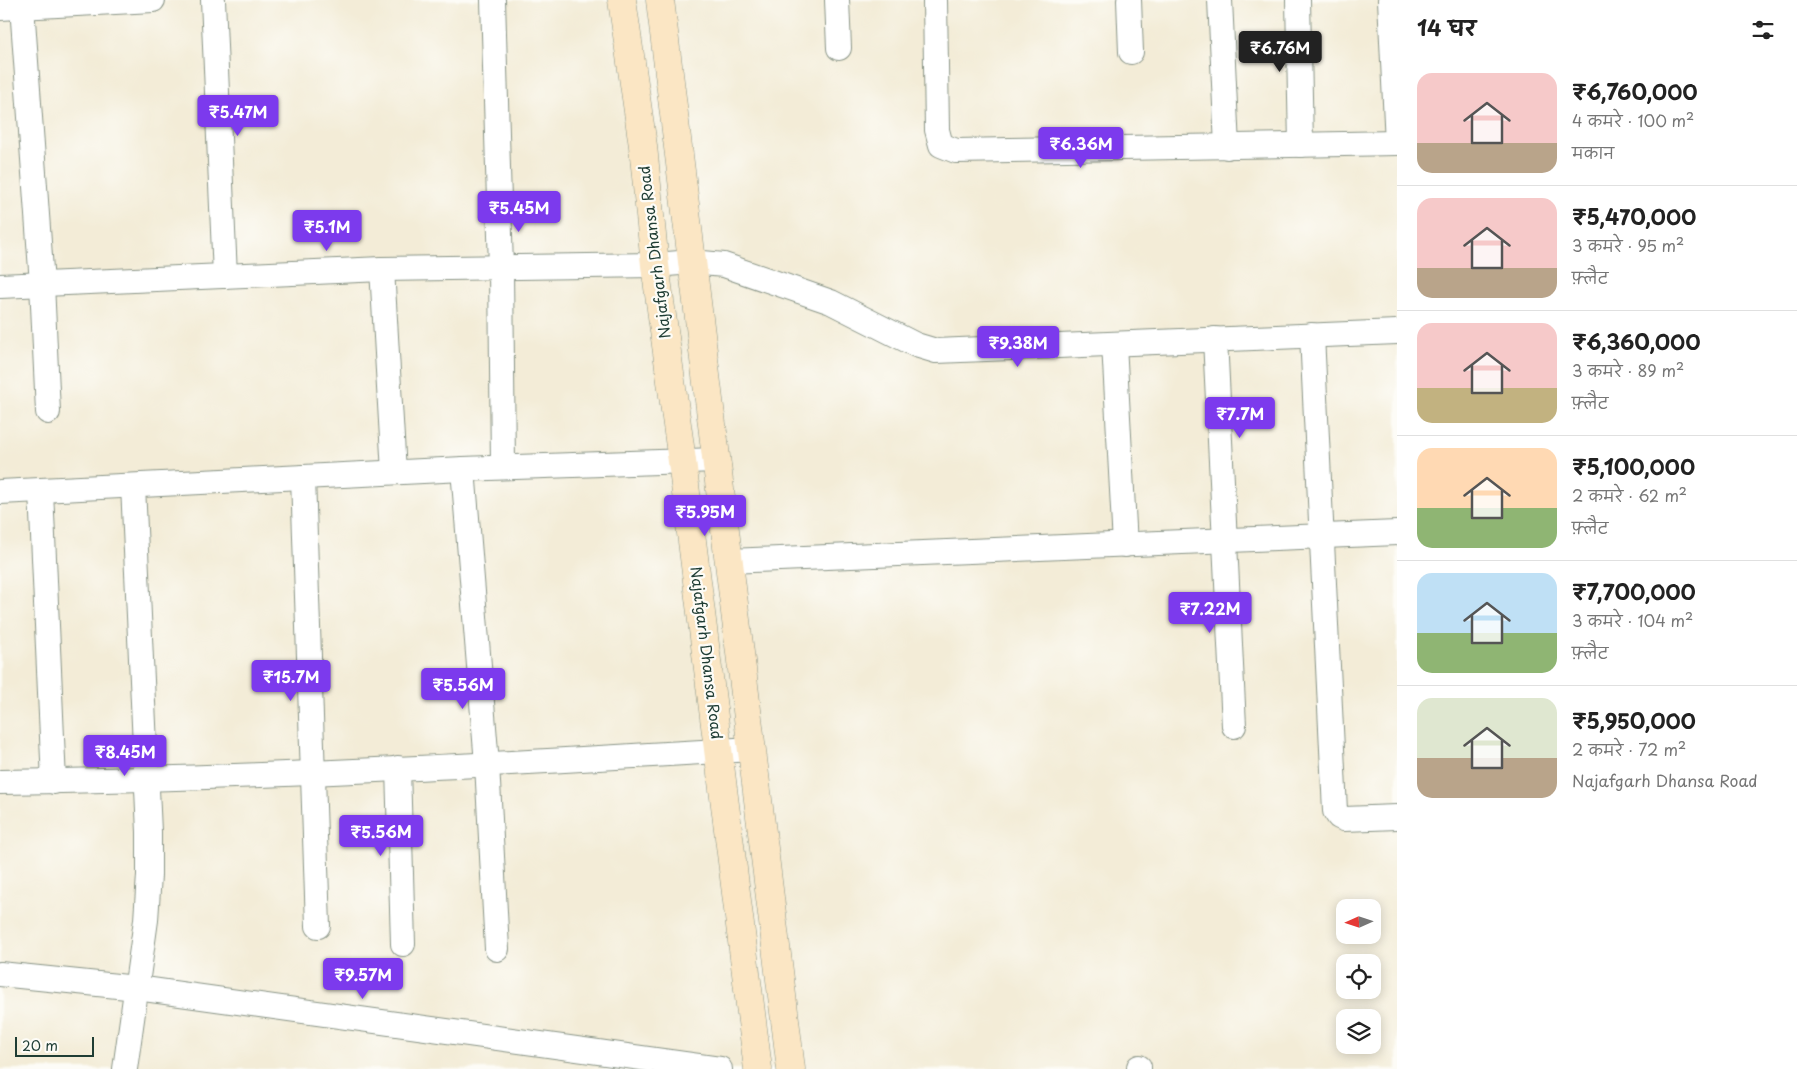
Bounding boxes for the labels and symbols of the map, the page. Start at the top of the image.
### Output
pin: ₹6.76M [1239,30,1321,73]
pin: ₹5.47M [197,94,279,137]
pin: ₹6.36M [1040,126,1122,169]
street label: Najafgarh Dhansa Road [631,164,676,340]
pin: ₹5.45M [478,190,560,233]
pin: ₹5.1M [292,210,362,252]
pin: ₹9.38M [977,326,1059,368]
pin: ₹7.7M [1205,396,1275,439]
pin: ₹5.95M [664,494,746,537]
street label: Najafgarh Dhansa Road [685,565,730,741]
pin: ₹7.22M [1169,592,1251,634]
pin: ₹15.7M [250,660,332,702]
pin: ₹5.56M [422,668,504,710]
pin: ₹8.45M [84,734,166,777]
pin: ₹5.56M [340,814,422,857]
north arrow [1336,899,1381,944]
pin: ₹9.57M [322,958,404,1000]
scale bar [15,1034,94,1057]

